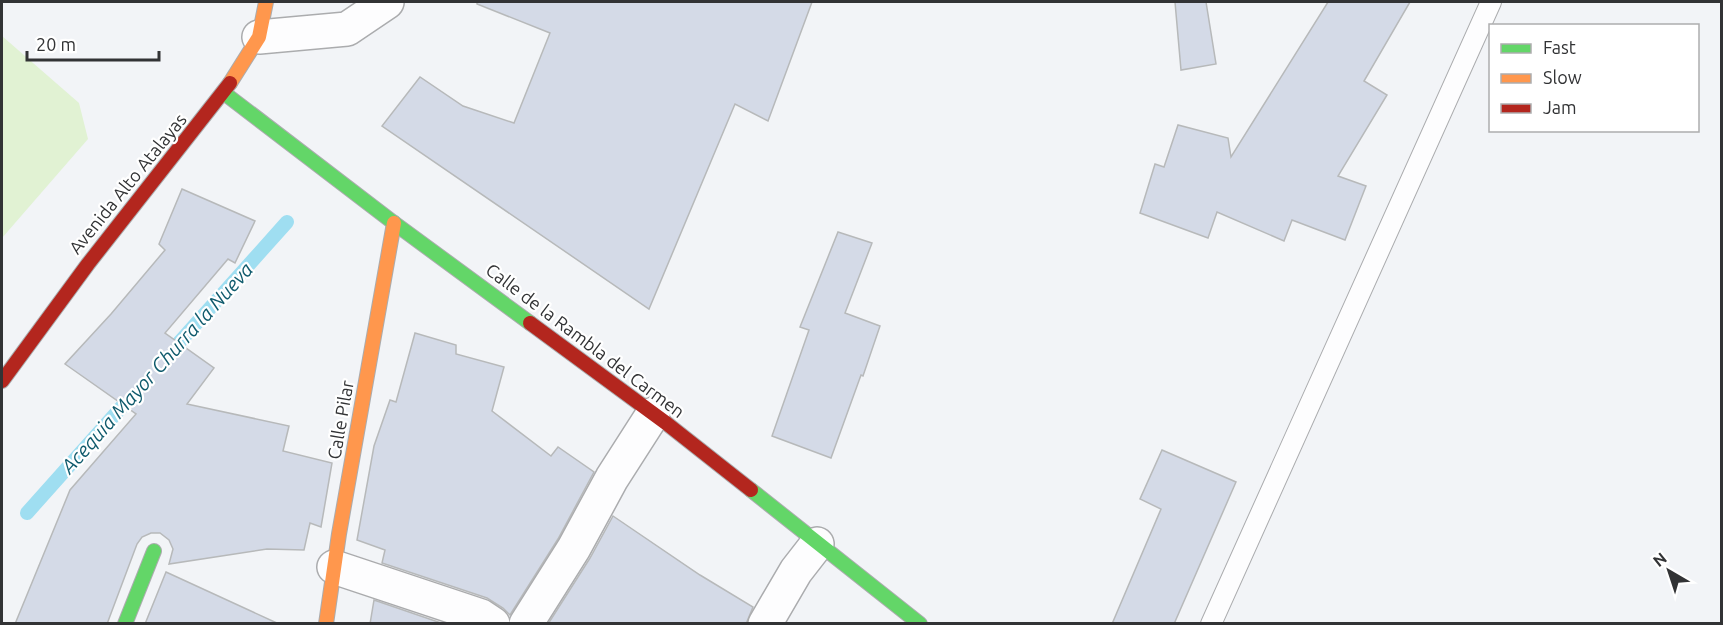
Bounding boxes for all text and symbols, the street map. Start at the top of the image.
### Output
scale bar [27,24,159,62]
legend [1489,24,1699,132]
text: 20 m [36,34,76,54]
text: Fast [1543,37,1576,57]
text: Slow [1543,67,1582,87]
text: Jam [1543,97,1577,117]
street label: Avenida Alto Atalayas [65,109,190,257]
water label: Acequia Mayor Churra la Nueva [55,258,257,478]
street label: Calle de la Rambla del Carmen [482,259,689,421]
street label: Calle Pilar [323,379,357,461]
north arrow [1639,541,1699,601]
text: N [1649,549,1670,570]

